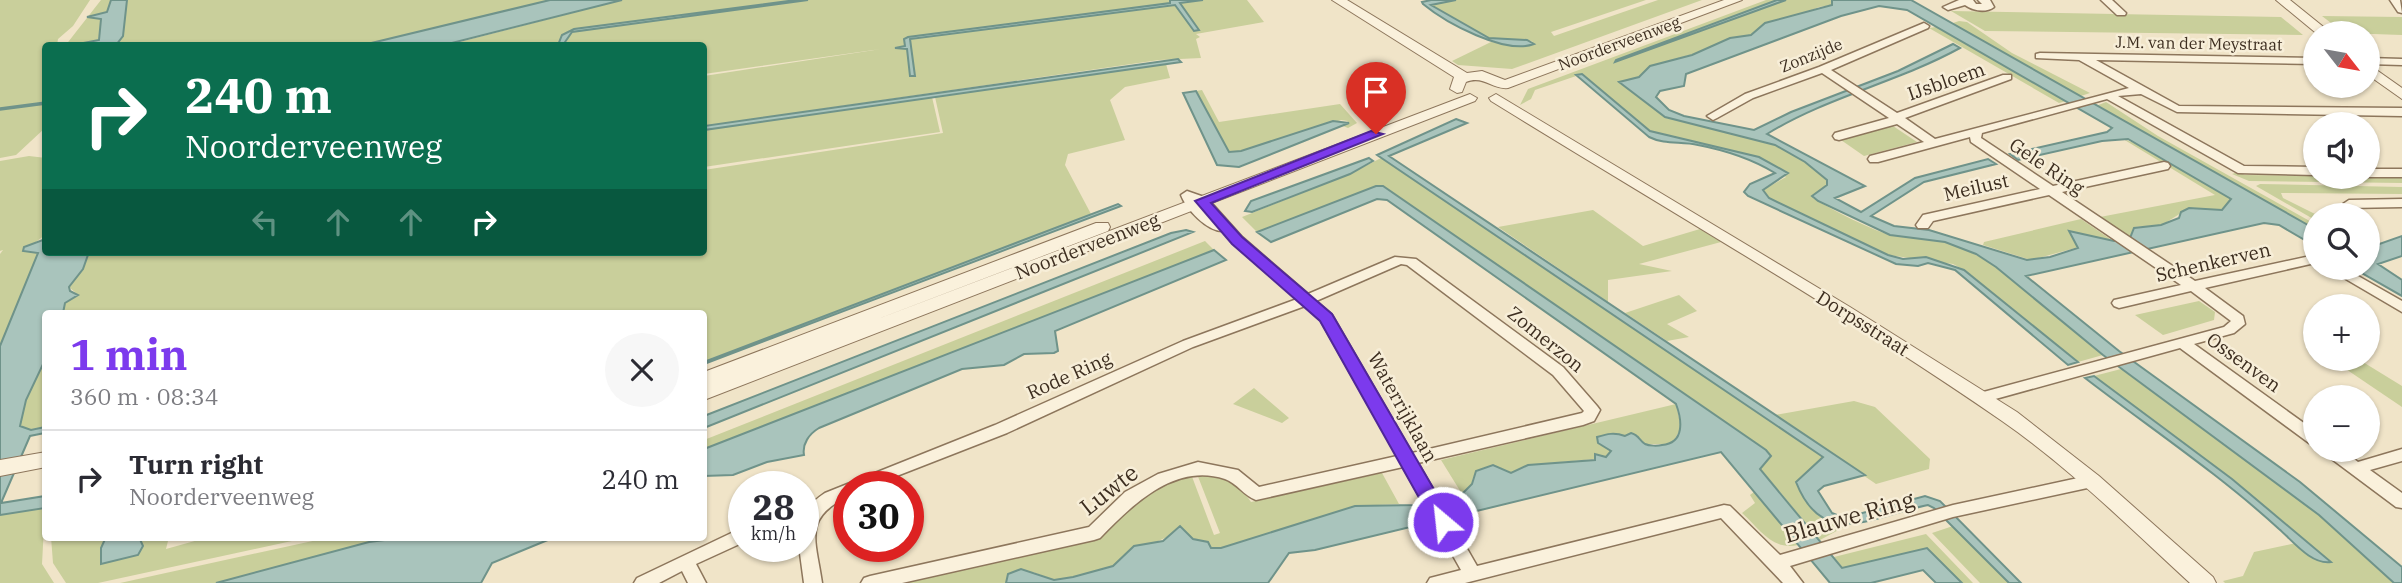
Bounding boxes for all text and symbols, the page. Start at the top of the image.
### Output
street label: Noorderveenweg [1555,11,1683,74]
north arrow [2303,21,2380,98]
map controls [2303,21,2380,462]
street label: J.M. van der Meystraat [2115,32,2283,54]
street label: Zonzijde [1777,33,1845,77]
street label: IJsbloem [1904,57,1988,105]
pin [1346,62,1406,134]
text: 240 m [185,63,332,126]
icon: right [70,70,161,161]
icon: arrive [1357,73,1395,111]
button: sound [2303,112,2380,189]
text: Noorderveenweg [185,125,442,167]
street label: Gele Ring [2005,132,2090,200]
street label: Meilust [1941,168,2011,206]
icon: left [246,203,284,241]
icon: ahead [319,203,357,241]
icon: ahead [392,203,430,241]
icon: right [465,203,503,241]
button: search [2303,203,2380,280]
street label: Noorderveenweg [1011,207,1163,285]
street label: Schenkerven [2153,237,2273,287]
street label: Dorpsstraat [1812,285,1914,361]
button: + [2303,294,2380,371]
street label: Zomerzon [1503,301,1589,377]
text: 1 min [70,327,188,382]
street label: Ossenven [2202,327,2286,397]
button: close [605,333,679,407]
street label: Rode Ring [1023,345,1116,404]
street label: Waterrijklaan [1363,348,1443,466]
text: 360 m · 08:34 [70,381,219,411]
button: − [2303,385,2380,462]
text: Turn right [129,447,263,481]
street label: Luwte [1073,457,1144,521]
icon: right [70,460,108,498]
text: 240 m [601,462,679,496]
speed limit sign: 30 [833,471,924,562]
text: Noorderveenweg [129,481,314,511]
street label: Blauwe Ring [1780,483,1918,549]
text: 28 [752,484,795,530]
position arrow [1406,485,1480,559]
text: km/h [751,522,796,545]

